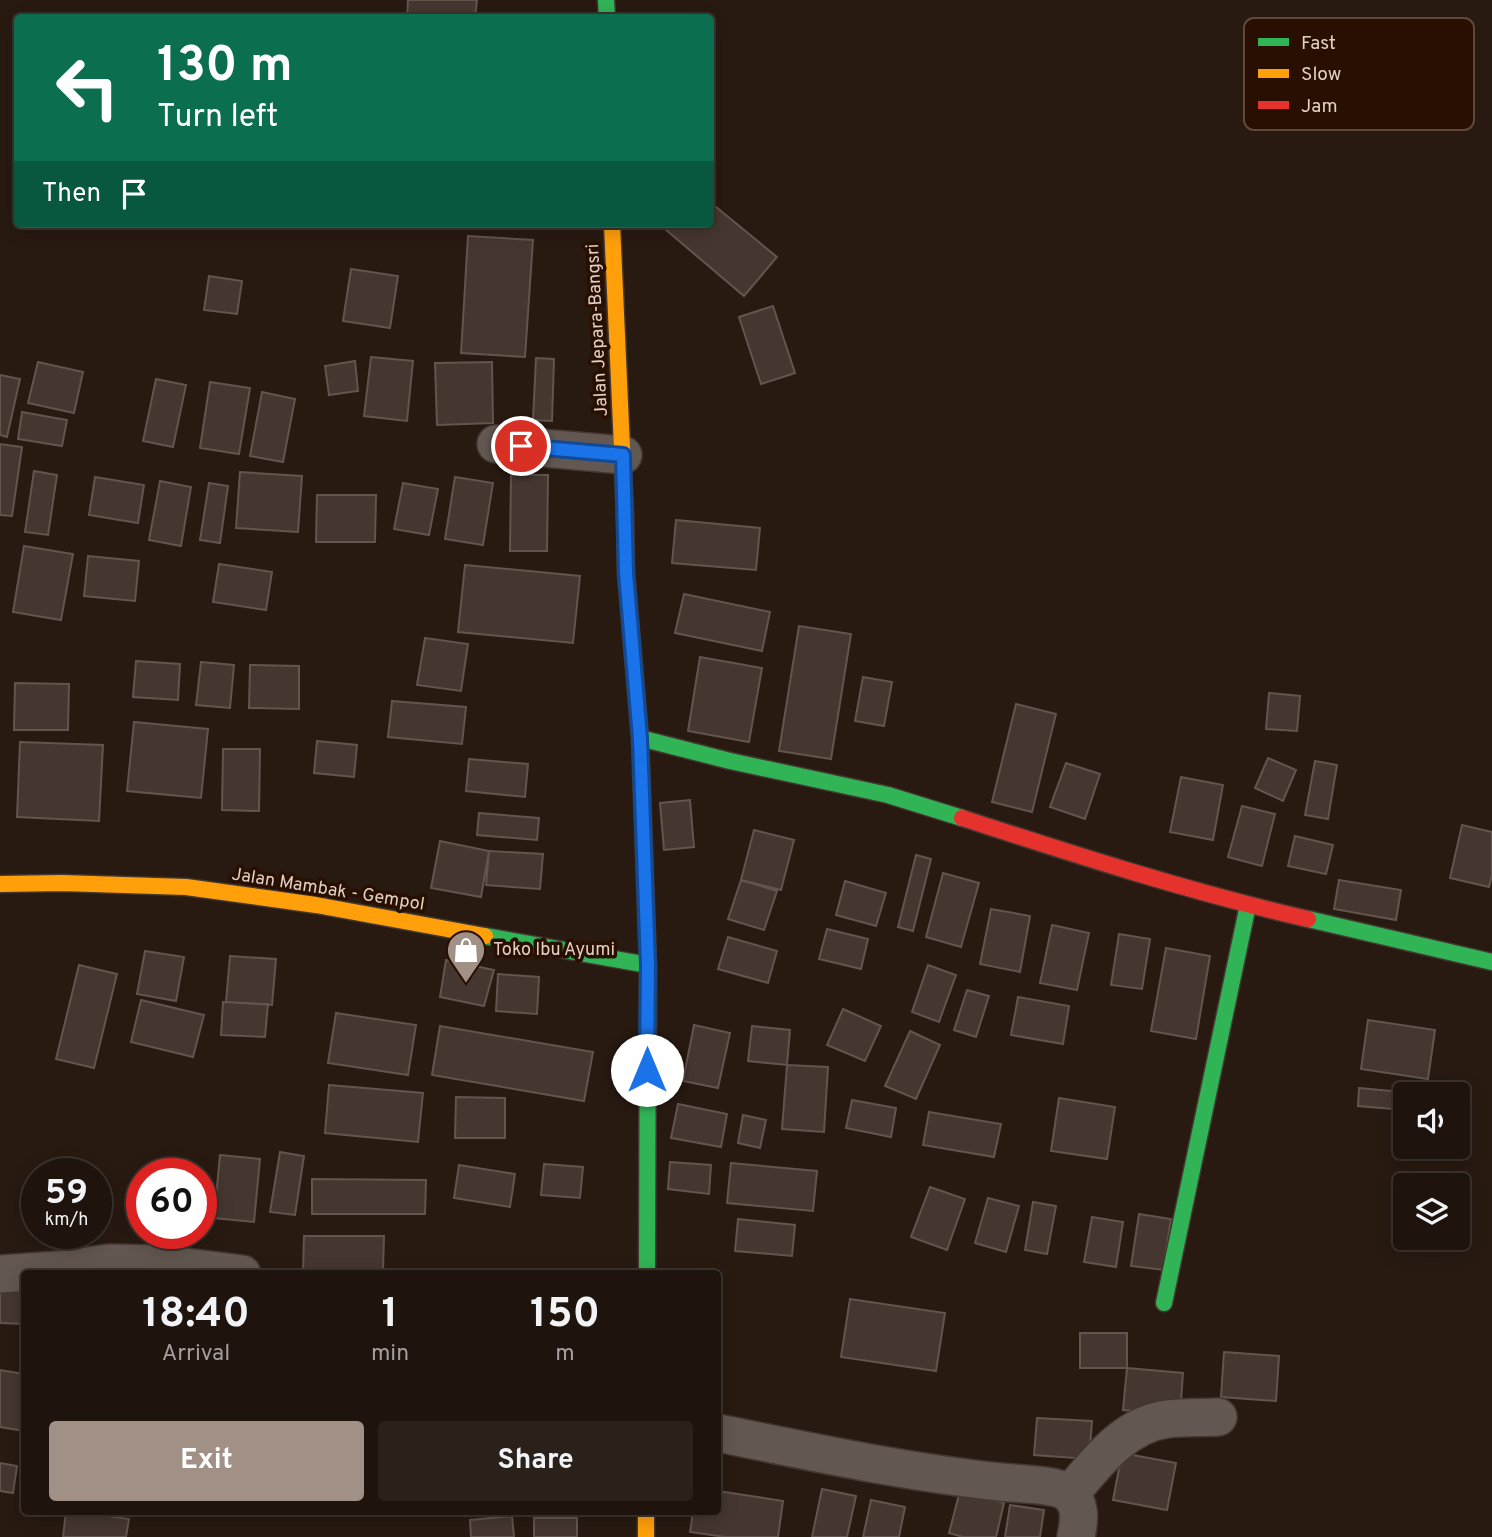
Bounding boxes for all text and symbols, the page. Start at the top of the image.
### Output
legend [1244,18,1474,130]
text: Fast [1301,32,1336,56]
text: 130 m [157,37,293,99]
icon: left [42,42,133,133]
text: Slow [1301,63,1341,87]
text: Jam [1301,95,1338,119]
text: Turn left [157,98,278,138]
icon: arrive [115,175,153,213]
text: Then [42,178,101,211]
street label: Jalan Jepara-Bangsri [582,243,614,417]
pin [491,416,551,476]
icon: arrive [502,427,540,465]
street label: Jalan Mambak - Gempol [230,863,426,917]
shop icon: Toko Ibu Ayumi [445,929,487,984]
place label: Toko Ibu Ayumi [493,939,615,962]
position arrow [610,1033,684,1107]
map controls [1393,1082,1470,1250]
button: sound [1393,1082,1470,1159]
speed limit sign: 60 [126,1158,217,1249]
text: 59 [45,1172,88,1216]
button: layers [1393,1173,1470,1250]
text: km/h [45,1209,88,1232]
text: 18:40 [142,1289,250,1342]
text: 1 [382,1289,398,1342]
text: 150 [530,1289,600,1342]
text: Arrival [162,1340,230,1369]
text: min [371,1340,409,1369]
text: m [555,1340,575,1369]
button: Exit [49,1421,364,1501]
button: Share [378,1421,693,1501]

